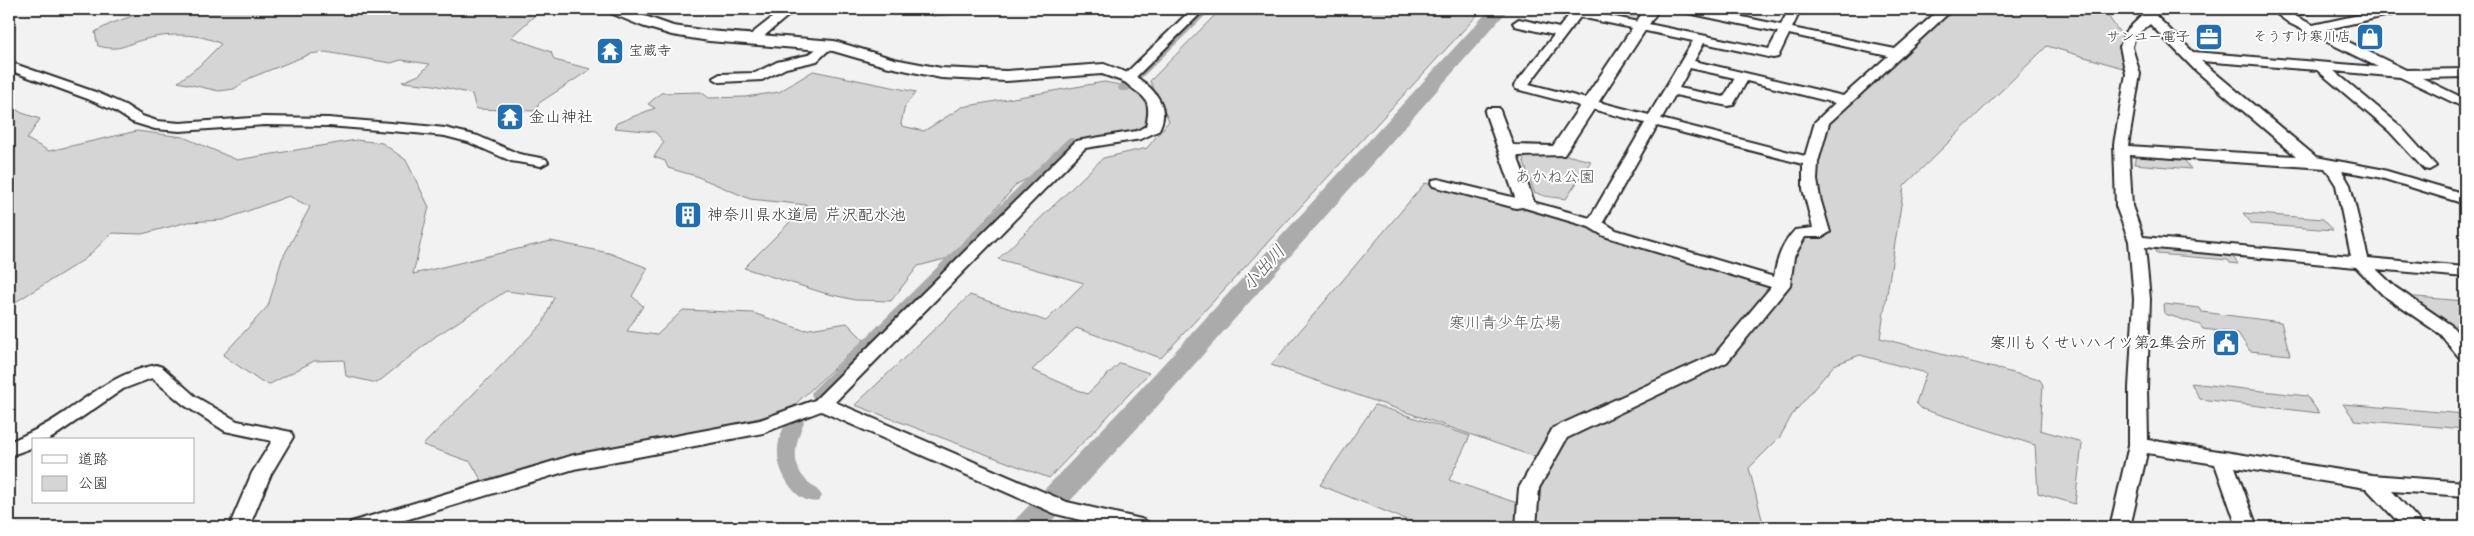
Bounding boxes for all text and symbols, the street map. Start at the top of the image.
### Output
office icon: サンユー電子 [2194,22,2224,52]
shop icon: そうすけ寒川店 [2355,22,2385,52]
place label: サンユー電子 [2107,27,2190,47]
place label: そうすけ寒川店 [2253,27,2351,47]
temple icon: 宝蔵寺 [595,36,625,66]
place label: 宝蔵寺 [629,41,671,61]
temple icon: 金山神社 [495,102,525,132]
place label: 金山神社 [529,106,593,128]
park label: あかね公園 [1515,166,1595,188]
building icon: 神奈川県水道局 芹沢配水池 [673,200,703,230]
place label: 神奈川県水道局 芹沢配水池 [707,204,905,226]
water label: 小出川 [1237,240,1291,296]
park label: 寒川青少年広場 [1449,312,1561,334]
public building icon: 寒川もくせいハイツ第2集会所 [2211,328,2241,358]
place label: 寒川もくせいハイツ第2集会所 [1990,332,2207,354]
legend [32,438,195,504]
text: 道路 [78,449,108,470]
text: 公園 [78,473,108,494]

